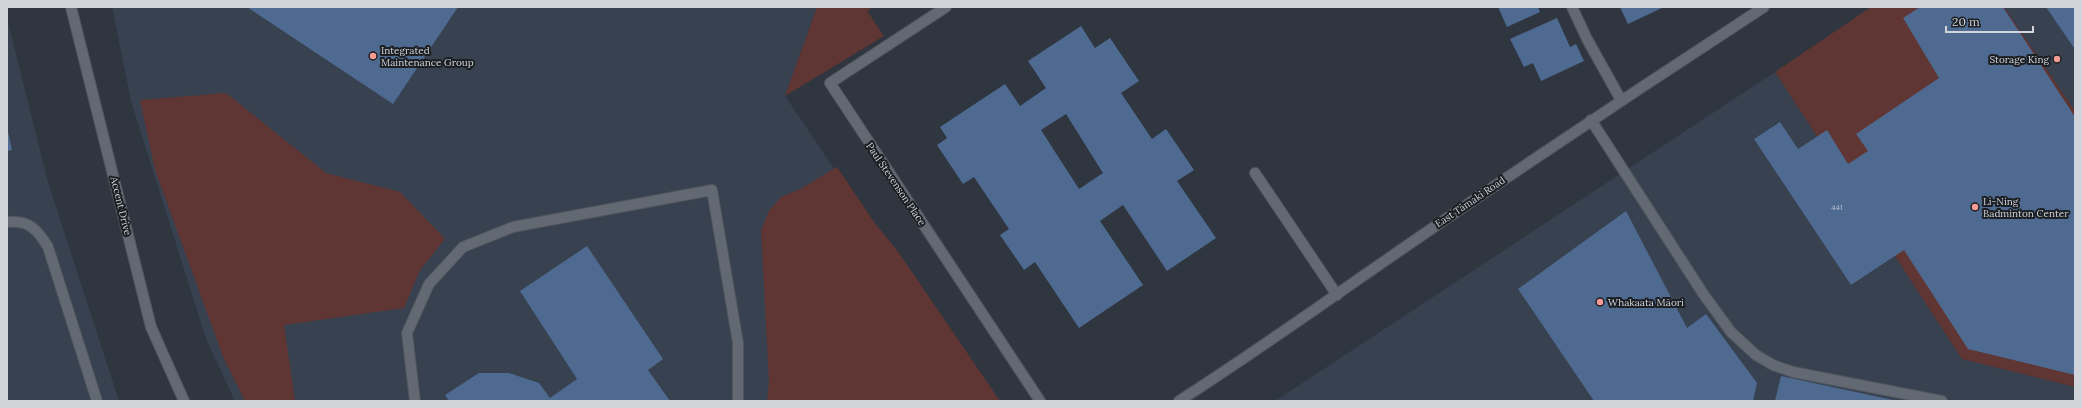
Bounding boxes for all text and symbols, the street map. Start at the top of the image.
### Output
scale bar [1946,8,2033,34]
text: 20 m [1952,14,1980,29]
place label: Integrated Maintenance Group [381,44,474,69]
marker: Integrated Maintenance Group [368,51,378,61]
place label: Storage King [1989,53,2049,66]
marker: Storage King [2052,54,2062,64]
street label: Paul Stevenson Place [863,140,929,229]
street label: Accent Drive [107,174,135,237]
street label: East Tāmaki Road [1432,174,1508,230]
place label: Li-Ning Badminton Center [1983,195,2069,220]
house number: 441 [1831,202,1843,212]
marker: Li-Ning Badminton Center [1970,202,1980,212]
place label: Whakaata Māori [1608,296,1684,309]
marker: Whakaata Māori [1595,297,1605,307]

